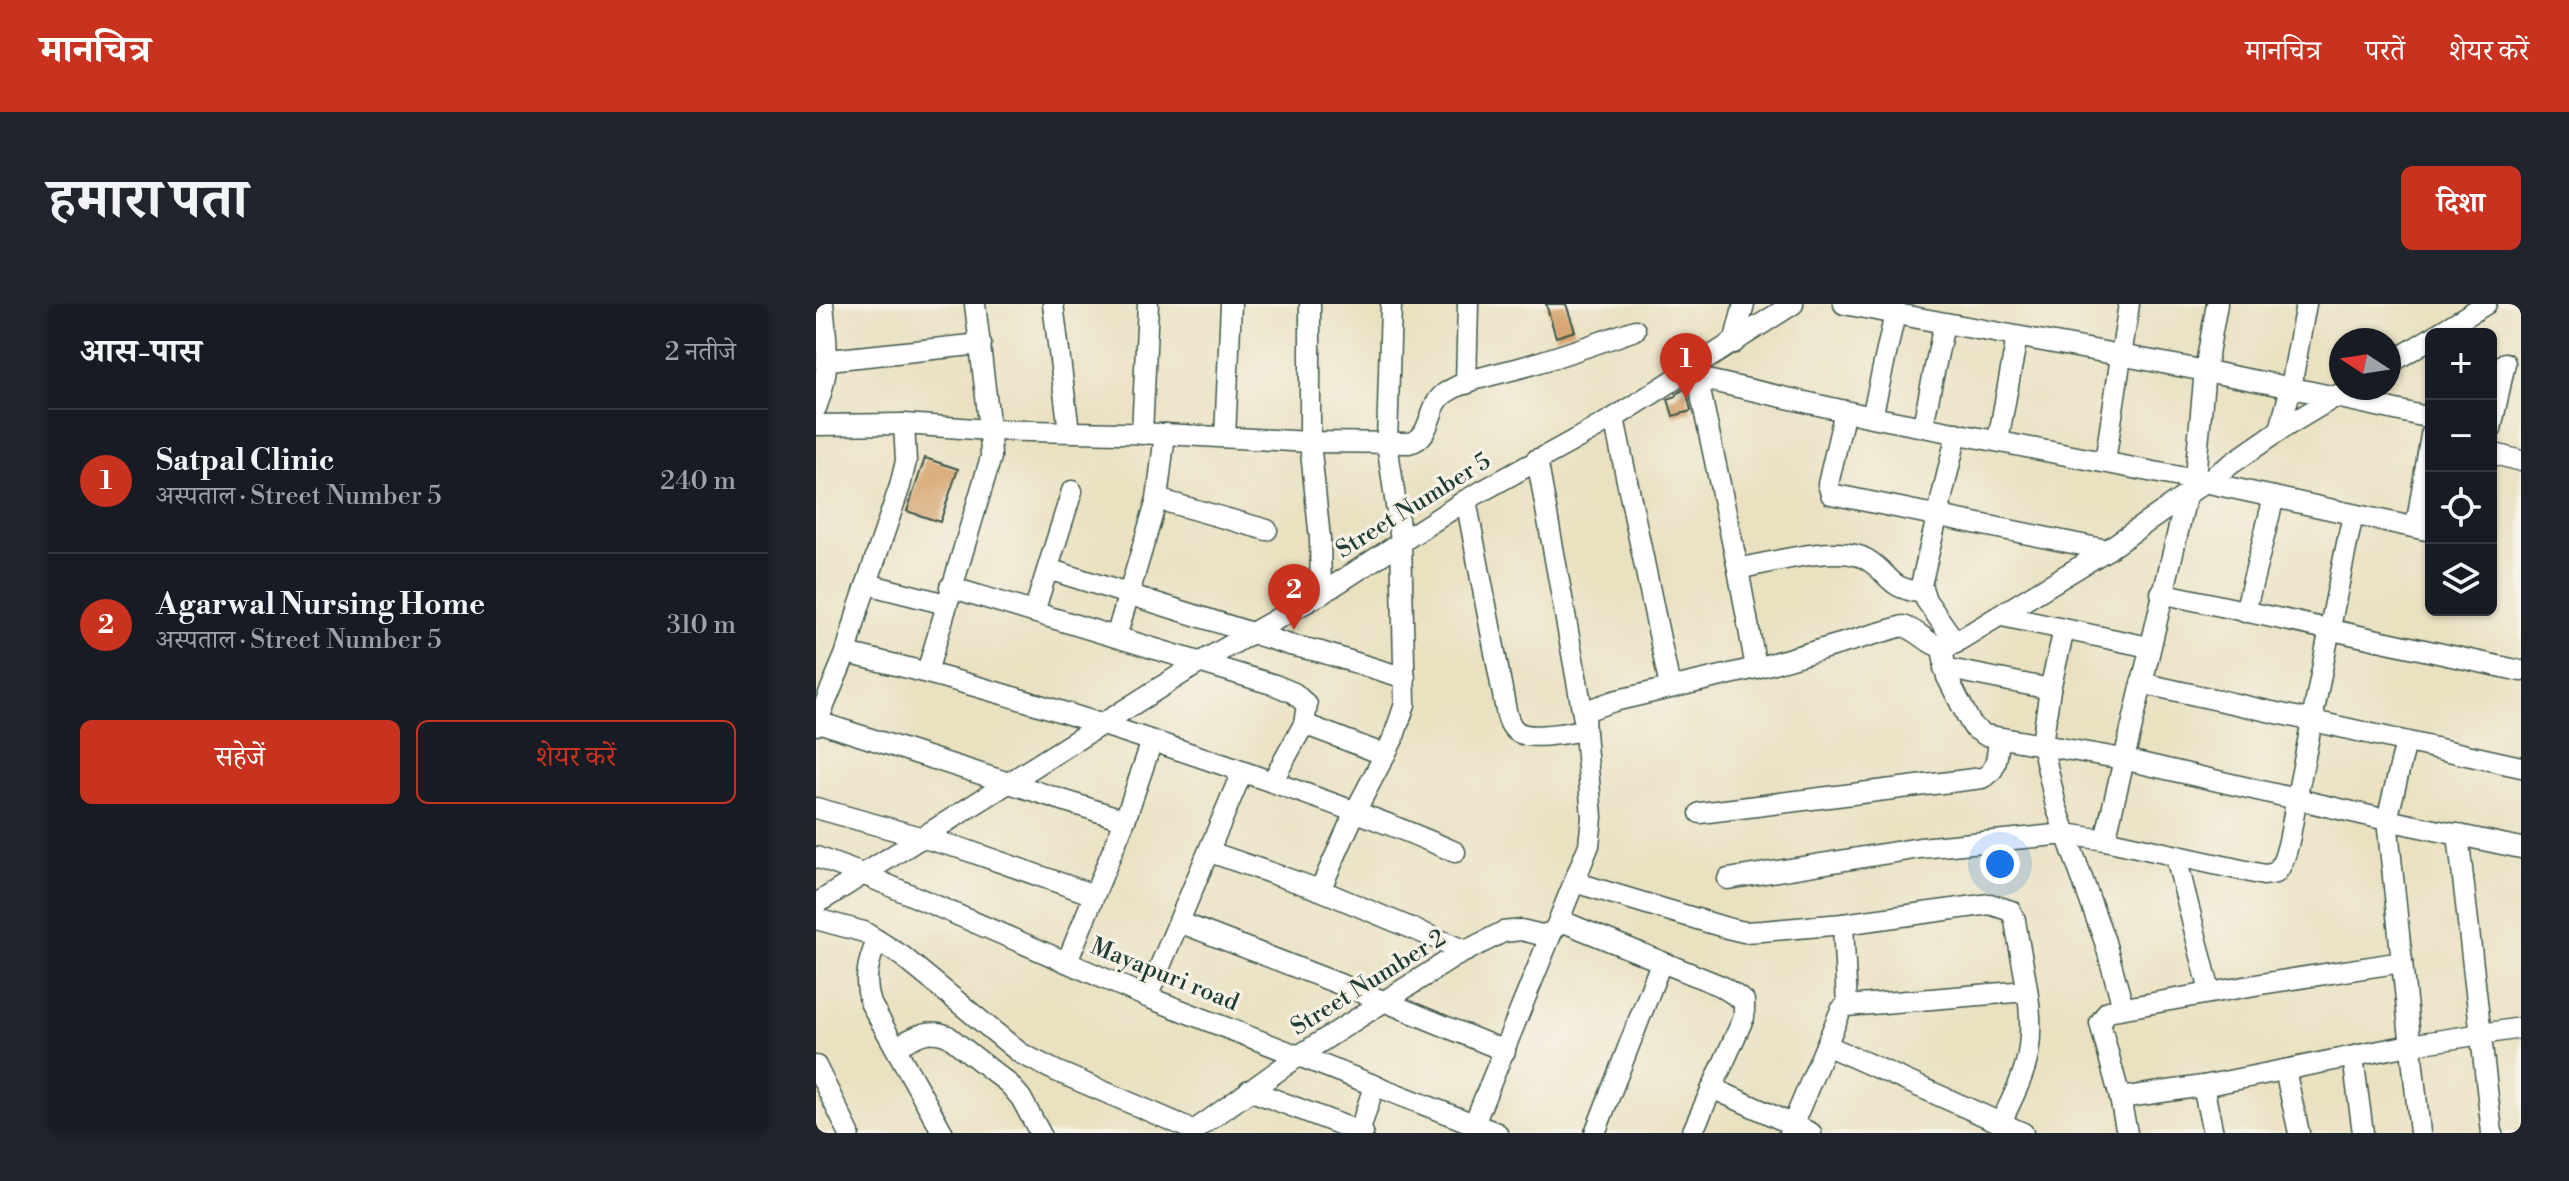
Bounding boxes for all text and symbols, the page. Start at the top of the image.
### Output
text: मानचित्र [40,27,151,74]
text: मानचित्र [2245,34,2321,69]
text: परतें [2365,34,2405,69]
text: शेयर करें [2449,34,2529,69]
text: हमारा पता [48,165,248,235]
button: दिशा [2401,166,2521,250]
north arrow [2329,328,2401,400]
map controls [2425,328,2497,616]
button: + [2425,328,2497,400]
text: आस-पास [80,331,202,373]
pin: 1 [1660,333,1712,399]
text: 2 नतीजे [665,336,736,368]
button: − [2425,400,2497,472]
text: Satpal Clinic [156,442,334,480]
street label: Street Number 5 [1331,446,1496,565]
text: 1 [100,465,112,497]
text: 240 m [660,465,736,497]
button: locate [2425,472,2497,544]
text: अस्पताल · Street Number 5 [156,480,442,512]
button: layers [2425,544,2497,616]
pin: 2 [1268,564,1320,630]
text: Agarwal Nursing Home [156,586,485,624]
text: 2 [98,609,114,641]
text: 310 m [667,609,736,641]
text: अस्पताल · Street Number 5 [156,624,442,656]
button: सहेजें [80,720,400,804]
button: शेयर करें [416,720,736,804]
your location [1980,844,2020,884]
street label: Street Number 2 [1285,923,1452,1043]
street label: Mayapuri road [1086,932,1244,1018]

